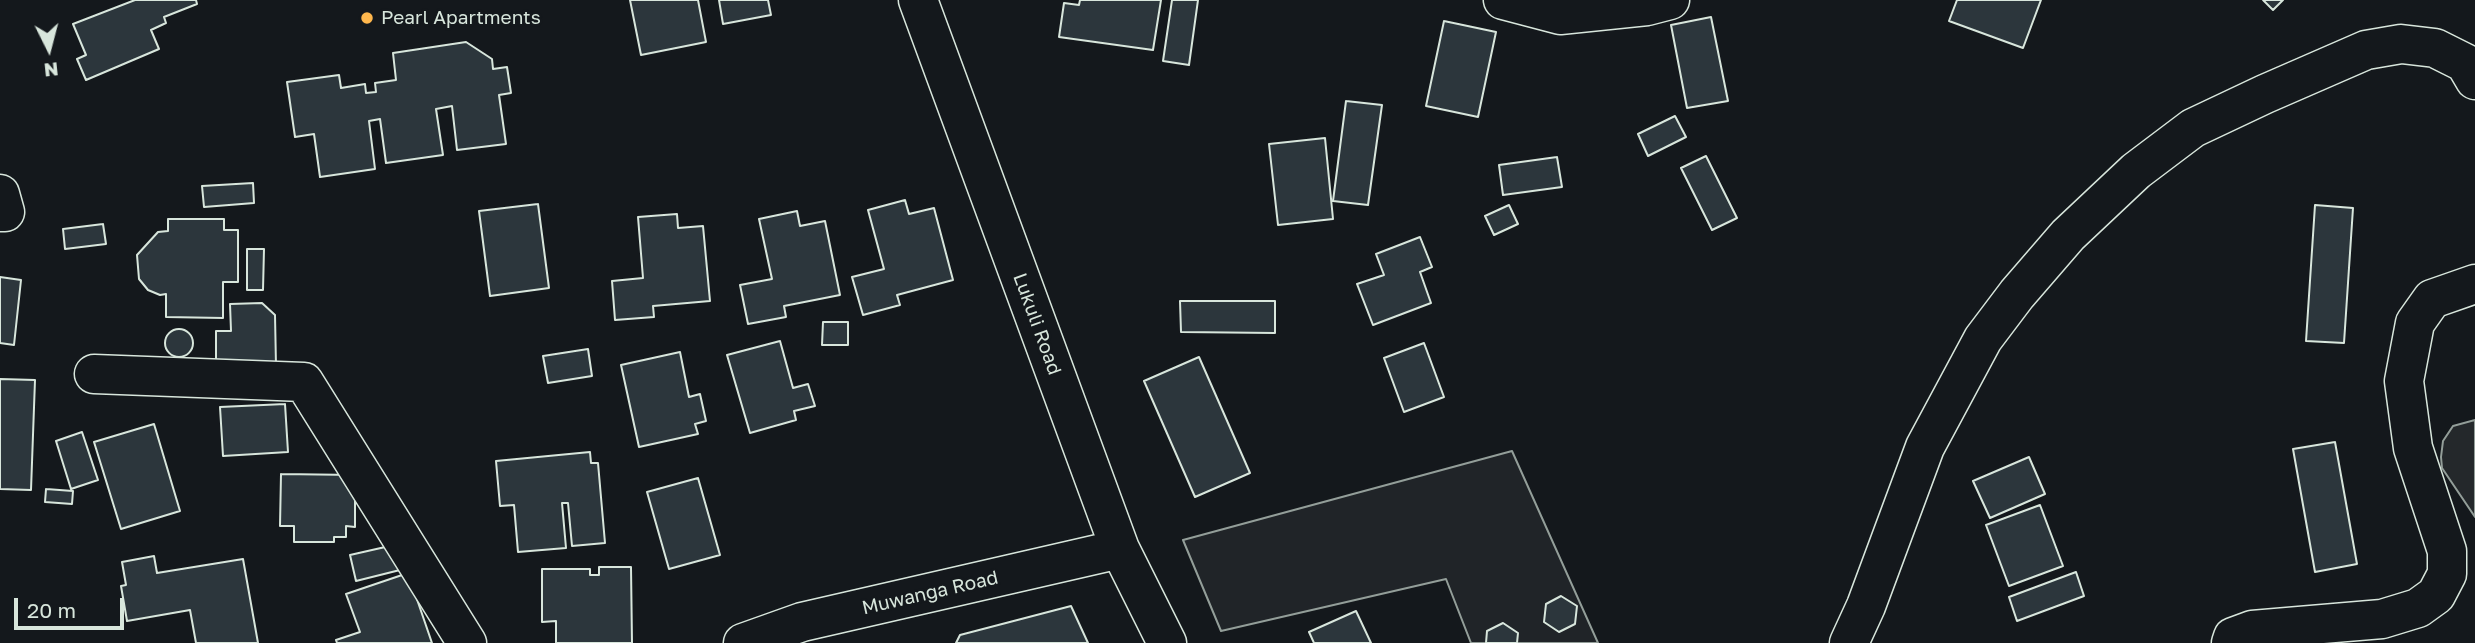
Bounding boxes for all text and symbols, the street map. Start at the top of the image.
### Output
place label: Pearl Apartments [381,7,541,29]
marker: Pearl Apartments [359,10,375,26]
north arrow [14,14,84,84]
text: N [43,58,60,83]
street label: Lukuli Road [1008,270,1066,378]
street label: Muwanga Road [860,566,1000,620]
scale bar [18,584,128,628]
text: 20 m [27,597,76,623]

